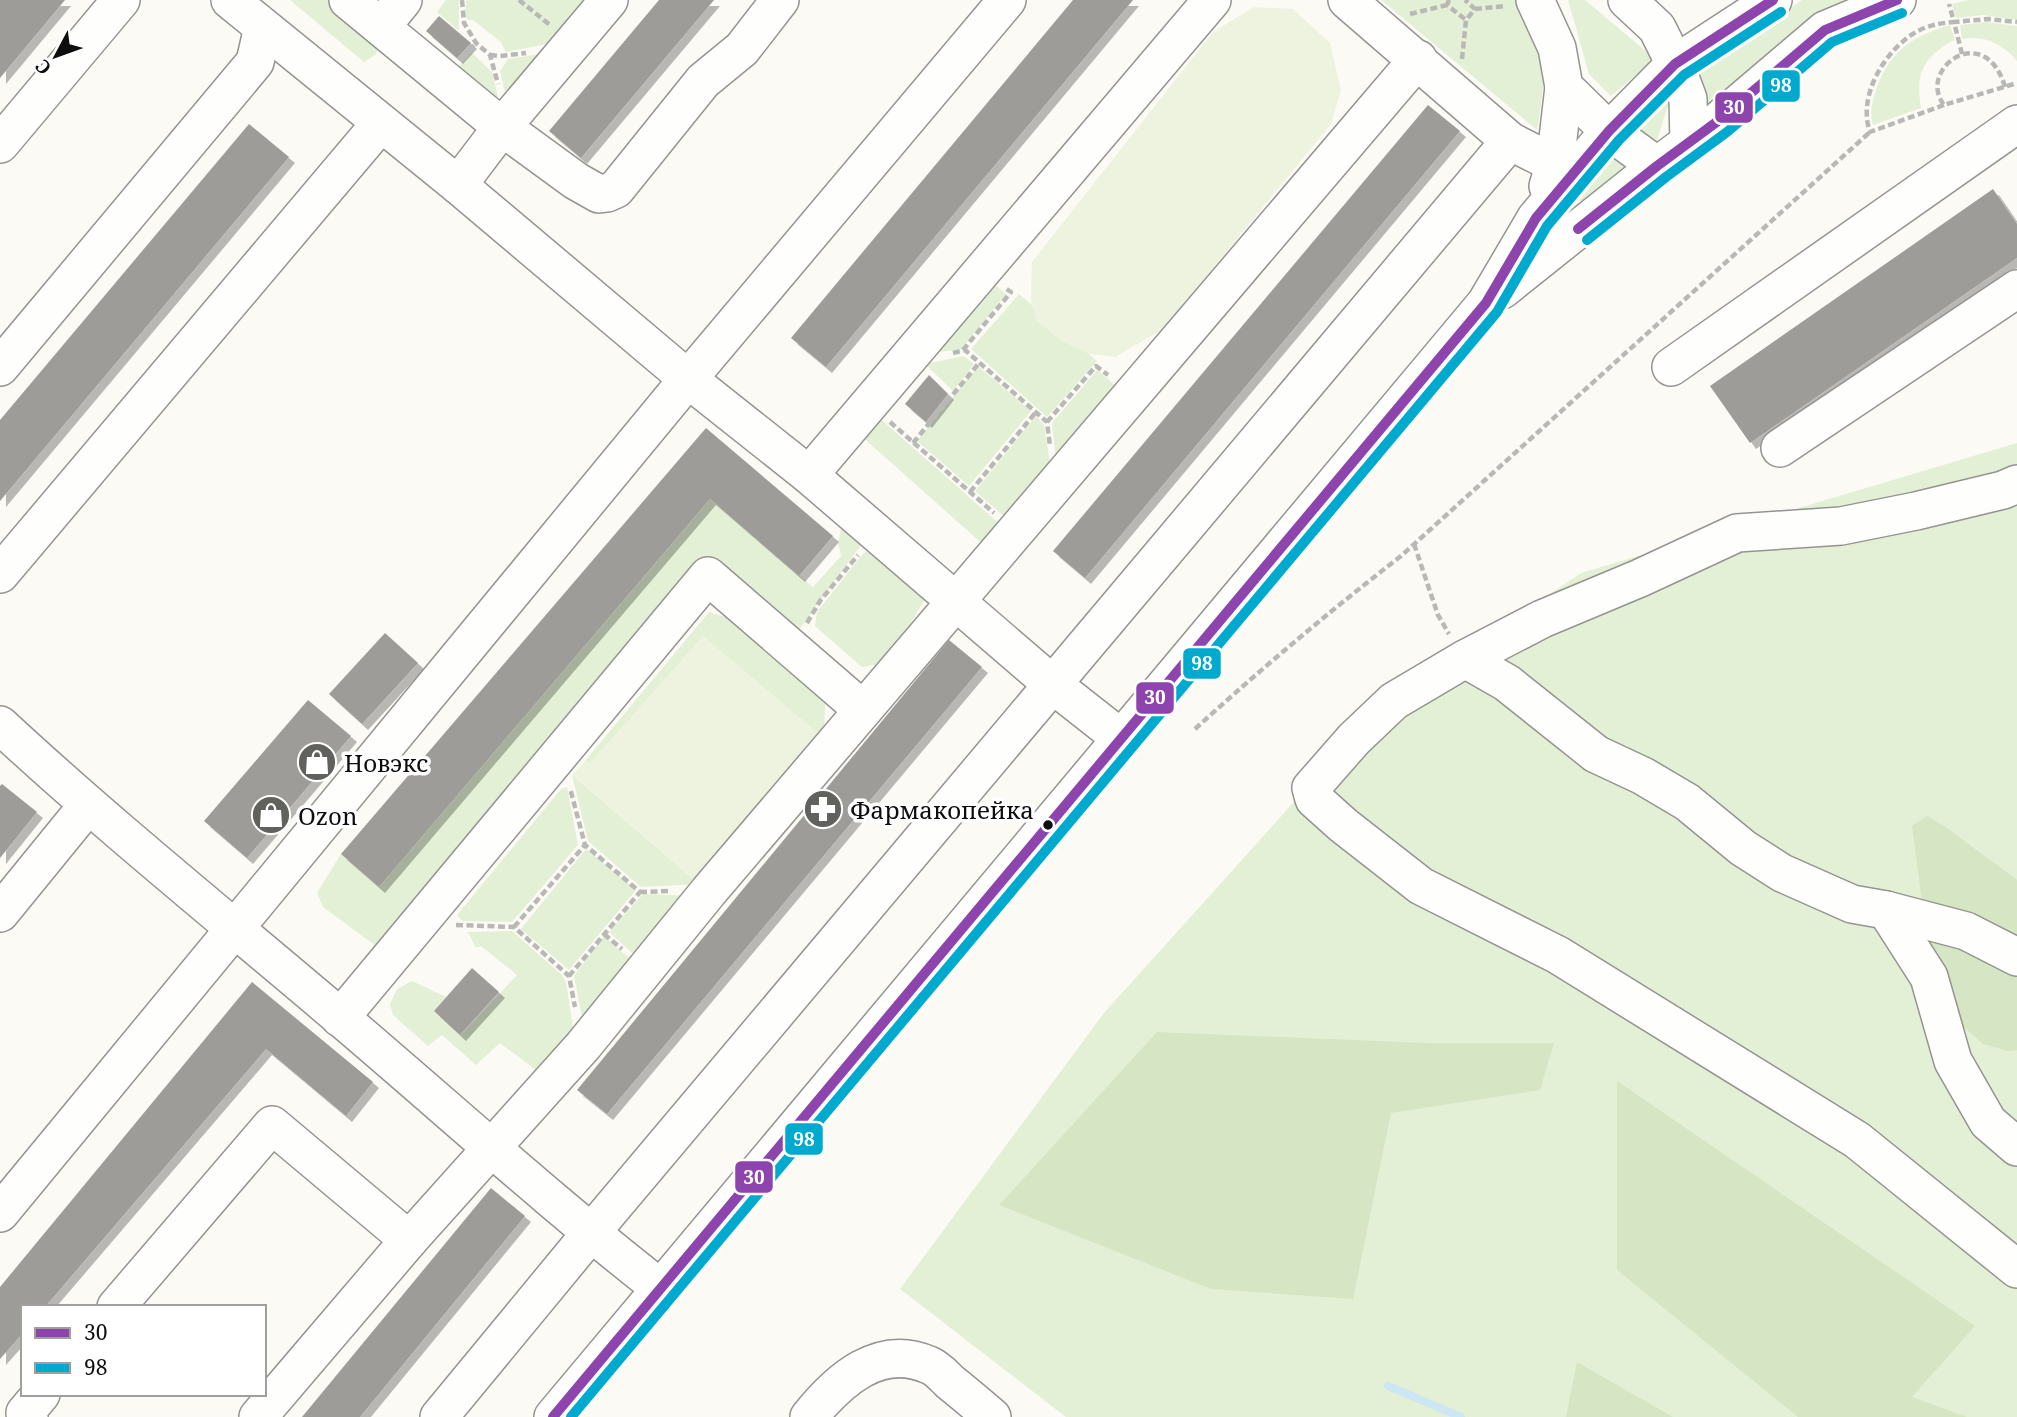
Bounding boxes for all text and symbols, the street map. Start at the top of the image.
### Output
north arrow [21,21,91,91]
text: С [29,54,57,80]
line badge: 98 [1761,69,1801,103]
text: 98 [1770,72,1792,98]
line badge: 30 [1714,91,1754,124]
text: 30 [1723,94,1745,120]
line badge: 98 [1182,647,1222,680]
text: 98 [1191,650,1213,676]
line badge: 30 [1135,681,1175,715]
text: 30 [1144,684,1166,710]
shop icon: Новэкс [296,741,338,783]
place label: Новэкс [344,746,428,779]
pharmacy icon: Фармакопейка [802,788,844,830]
place label: Фармакопейка [850,793,1034,826]
shop icon: Ozon [250,794,292,836]
place label: Ozon [298,799,357,832]
unlabelled marker [1041,818,1055,832]
line badge: 98 [784,1122,824,1156]
text: 98 [793,1126,815,1152]
line badge: 30 [734,1160,774,1194]
text: 30 [743,1164,765,1190]
legend [21,1305,266,1396]
text: 30 [84,1318,107,1346]
text: 98 [84,1353,107,1381]

